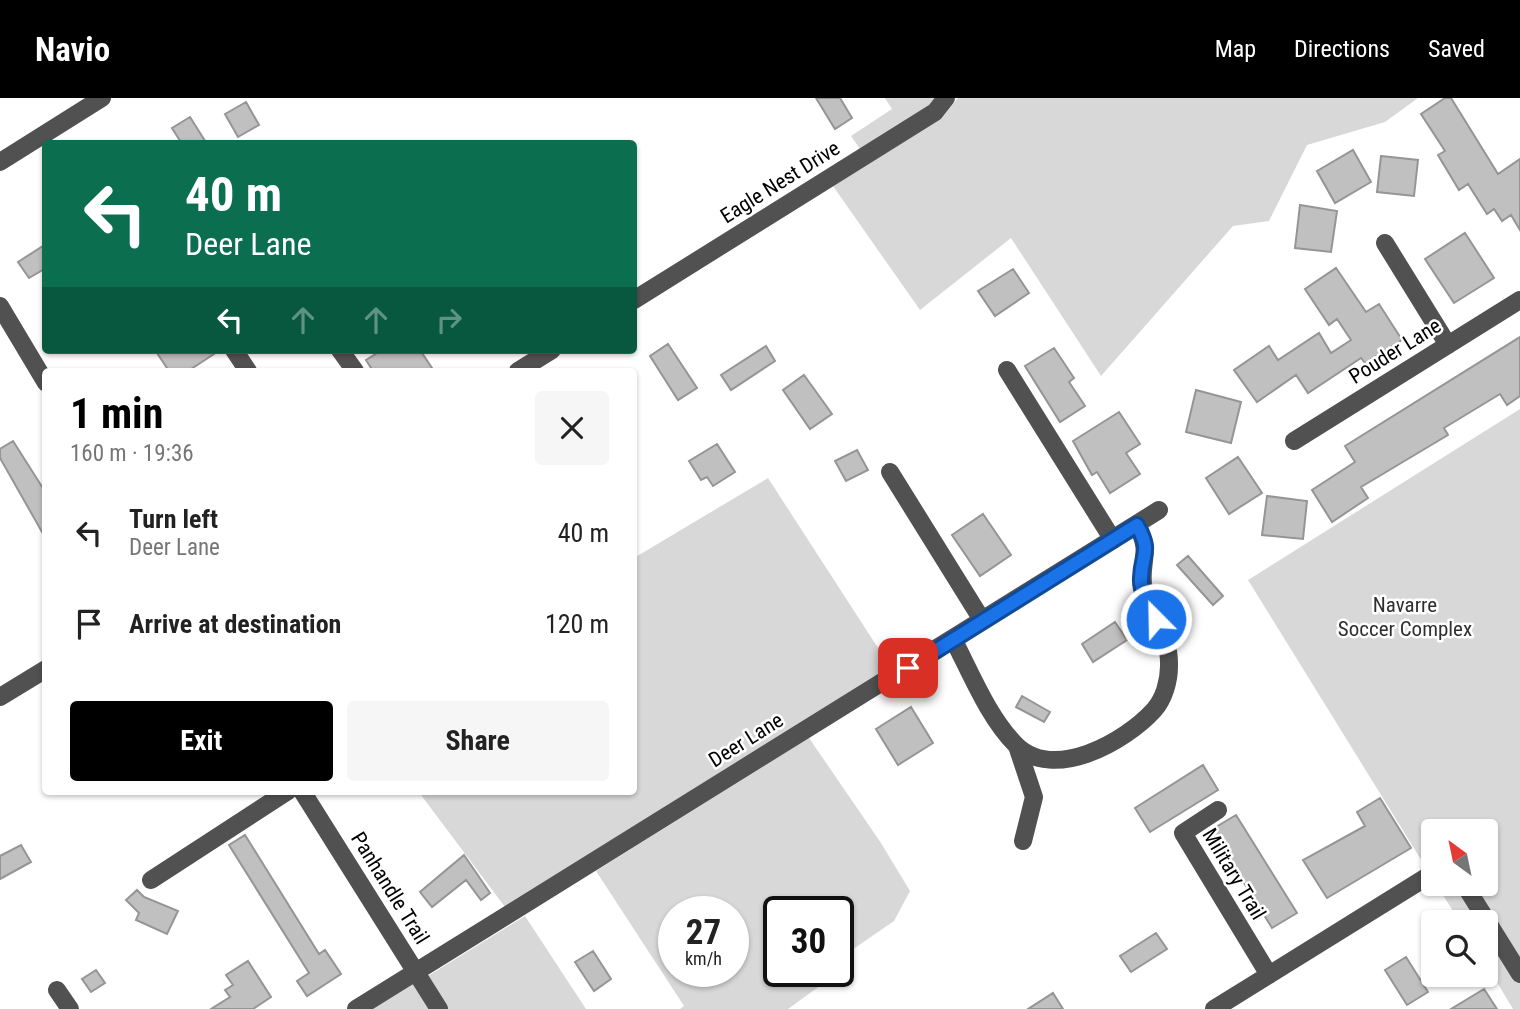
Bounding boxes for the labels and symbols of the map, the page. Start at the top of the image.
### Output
street label: Eagle Nest Drive [716,136,844,228]
street label: Pouder Lane [1345,313,1445,389]
position arrow [1119,582,1193,656]
park label: Navarre Soccer Complex [1338,593,1472,641]
pin [878,638,938,698]
street label: Deer Lane [704,708,788,772]
north arrow [1421,819,1498,896]
street label: Military Trail [1197,824,1271,924]
street label: Panhandle Trail [346,828,434,948]
speed limit sign: 30 [763,896,854,987]

